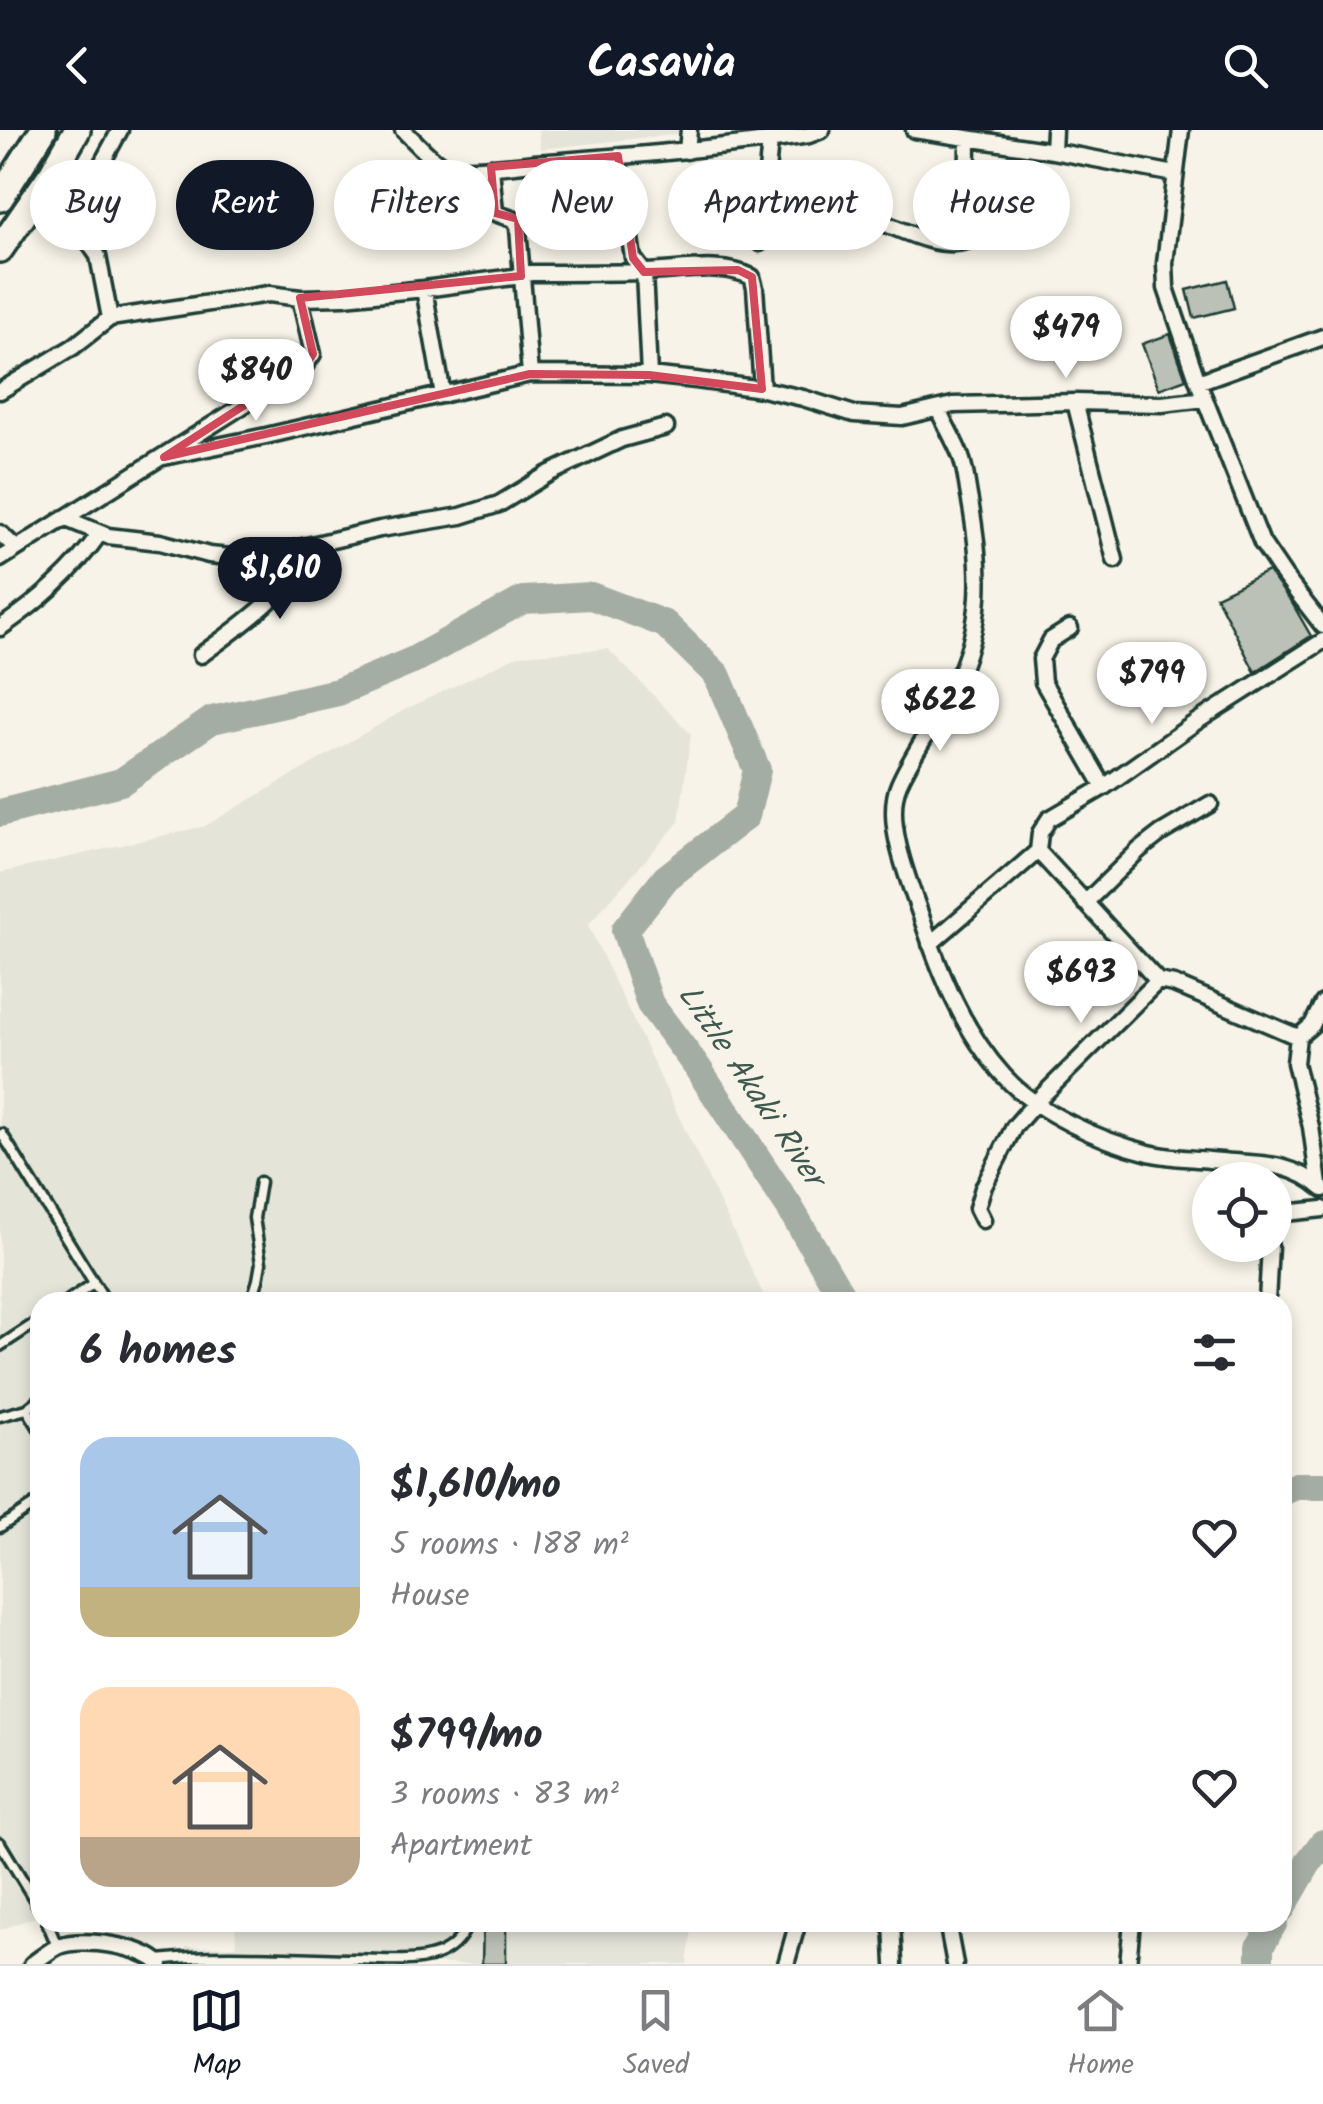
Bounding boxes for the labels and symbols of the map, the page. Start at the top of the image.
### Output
pin: $479 [1007,296,1125,381]
pin: $840 [197,339,315,424]
pin: $1,610 [199,537,361,622]
pin: $799 [1093,642,1211,727]
pin: $622 [881,669,999,754]
pin: $693 [1022,941,1140,1026]
water label: Little Akaki River [663,974,840,1203]

